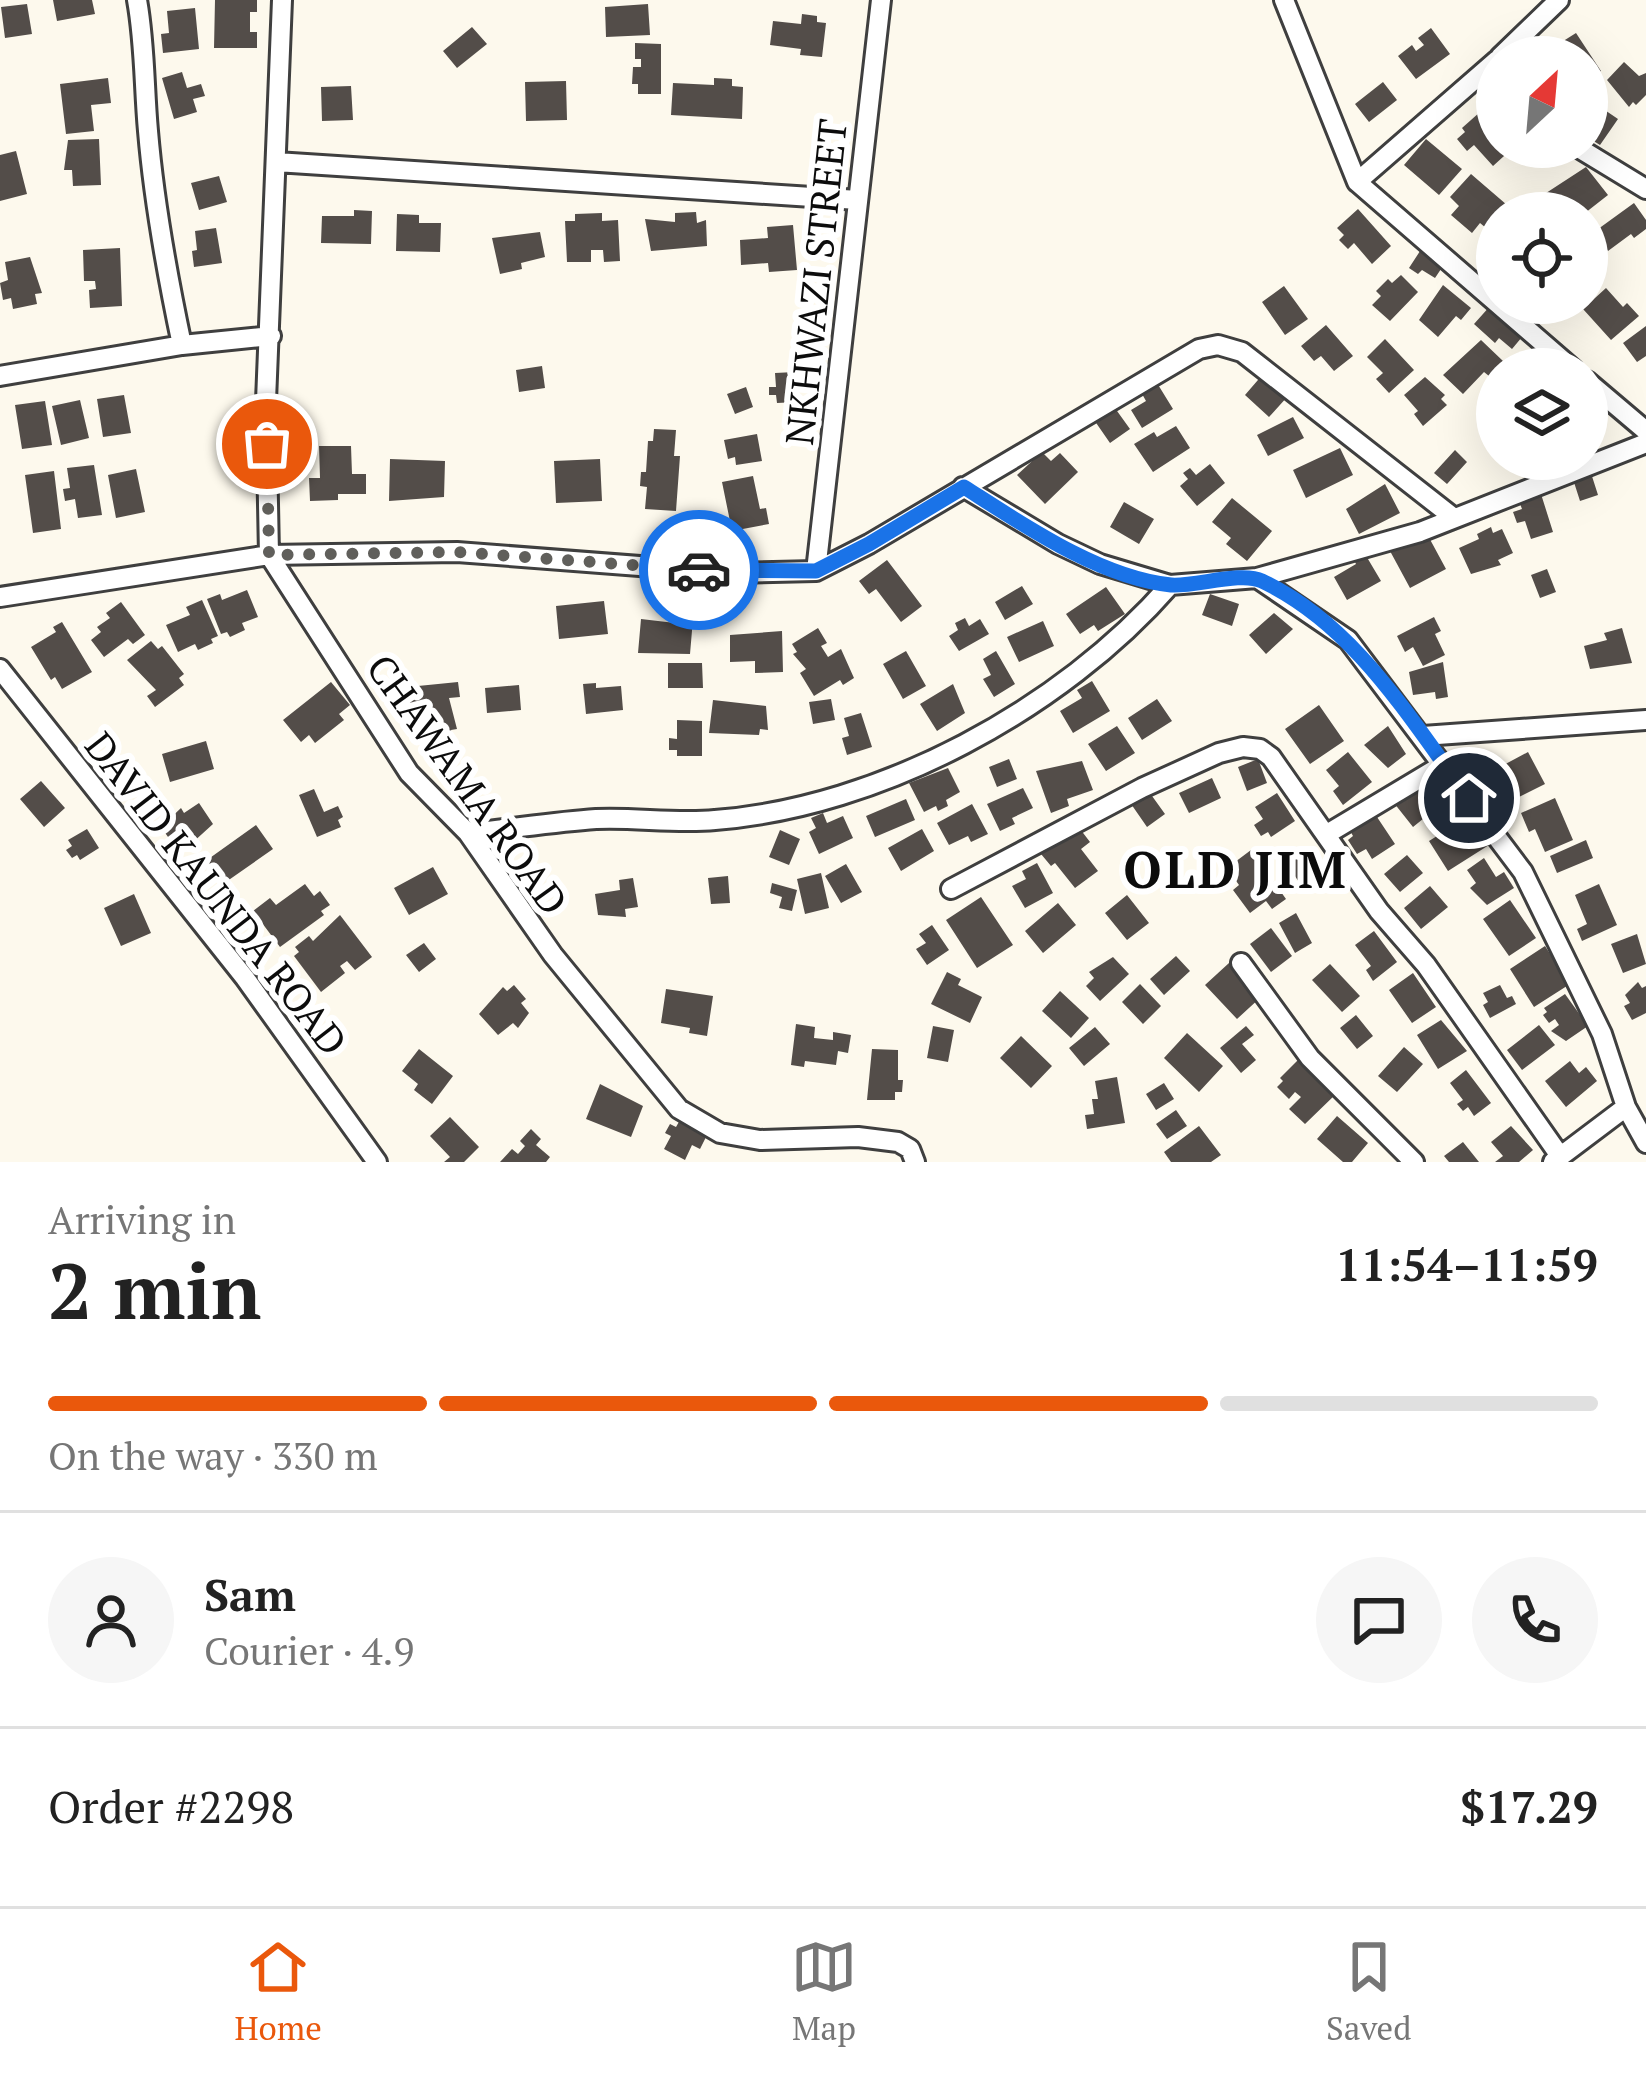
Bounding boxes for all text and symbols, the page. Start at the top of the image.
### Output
north arrow [1476,36,1608,168]
map controls [1476,36,1608,480]
street label: NKHWAZI STREET [772,117,858,447]
button: locate [1476,192,1608,324]
button: layers [1476,348,1608,480]
pin [216,393,318,495]
icon: bag [234,411,300,477]
courier [639,510,759,630]
icon: car [666,537,732,603]
street label: CHAWAMA ROAD [356,643,580,925]
street label: DAVID KAUNDA ROAD [74,721,360,1065]
pin [1418,747,1520,849]
icon: home [1436,765,1502,831]
district label: OLD JIM [1123,835,1349,903]
text: Arriving in [48,1193,236,1245]
text: 11:54–11:59 [1336,1234,1598,1294]
text: 2 min [48,1238,261,1341]
text: On the way · 330 m [48,1429,378,1481]
button: person [48,1557,174,1683]
button: chat [1316,1557,1442,1683]
button: phone [1472,1557,1598,1683]
text: Sam [204,1564,296,1624]
text: Courier · 4.9 [204,1624,414,1676]
text: Order #2298 [48,1776,294,1836]
text: $17.29 [1460,1776,1598,1836]
tab: Home [235,1934,322,2049]
tab: Map [791,1934,857,2049]
tab: Saved [1326,1934,1411,2049]

